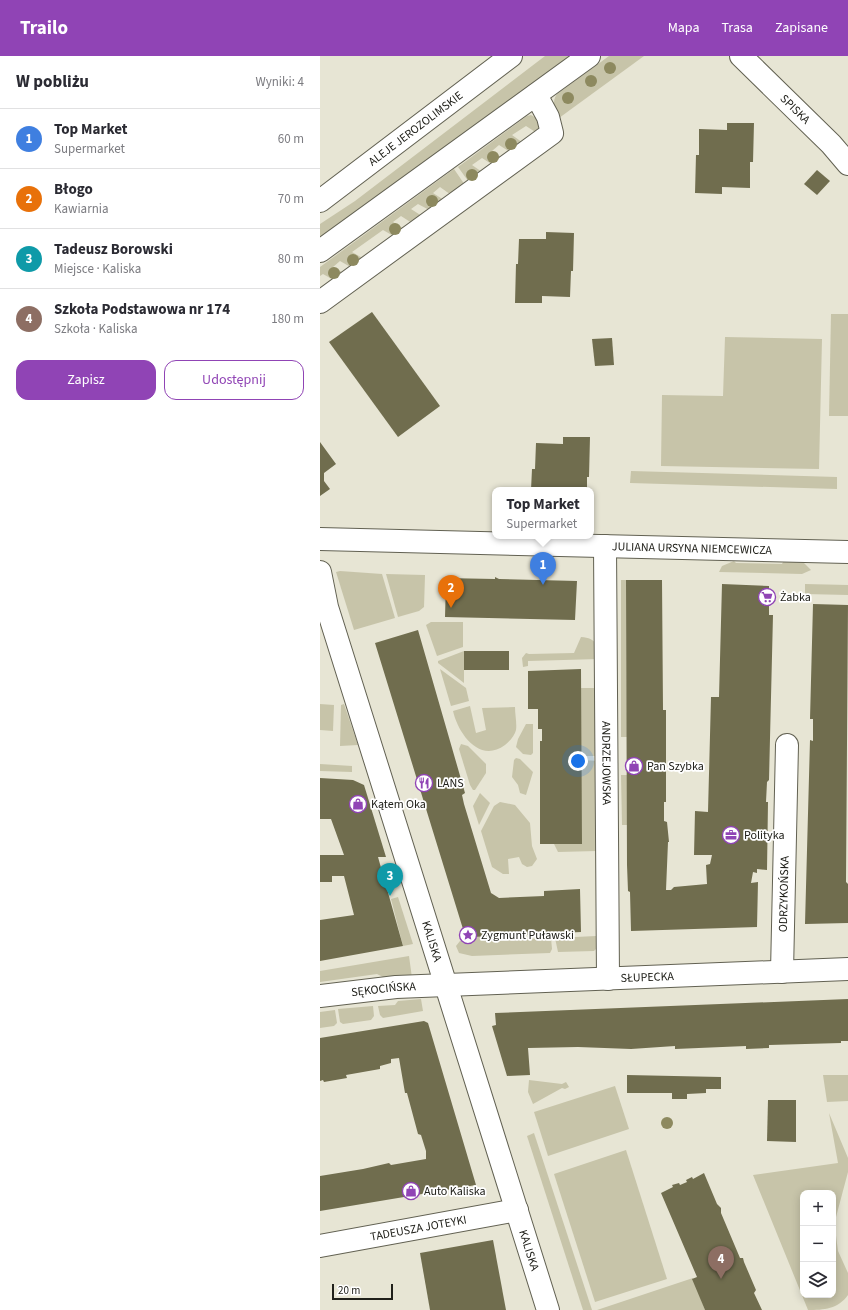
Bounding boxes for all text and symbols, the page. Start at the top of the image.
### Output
text: Trailo [20,15,68,42]
text: Mapa [668,18,700,38]
text: Trasa [722,18,753,38]
text: Zapisane [775,18,828,38]
text: W pobliżu [16,70,89,94]
text: Wyniki: 4 [255,73,304,91]
street label: ALEJE JEROZOLIMSKIE [365,87,467,170]
street label: SPISKA [776,91,814,129]
text: Top Market [54,119,128,140]
text: 1 [26,130,32,148]
text: 60 m [278,130,304,148]
text: Supermarket [54,140,125,158]
text: Błogo [54,179,93,200]
text: 2 [26,190,32,208]
text: 70 m [278,190,304,208]
text: Kawiarnia [54,200,109,218]
text: Tadeusz Borowski [54,239,173,260]
text: 3 [26,250,32,268]
text: 80 m [278,250,304,268]
text: Miejsce · Kaliska [54,260,141,278]
text: Szkoła Podstawowa nr 174 [54,299,230,320]
text: 4 [26,310,32,328]
text: 180 m [271,310,304,328]
text: Szkoła · Kaliska [54,320,137,338]
button: Zapisz [16,360,156,400]
button: Udostępnij [164,360,304,400]
popup [492,487,594,539]
text: Top Market [506,494,580,515]
text: Supermarket [506,515,577,533]
street label: JULIANA URSYNA NIEMCEWICZA [612,538,773,559]
pin: 1 [530,552,556,585]
pin: 2 [438,575,464,608]
supermarket icon: Żabka [757,587,777,607]
place label: Żabka [780,589,811,606]
street label: ANDRZEJOWSKA [597,721,615,806]
your location [568,751,588,771]
shop icon: Pan Szybka [624,756,644,776]
place label: Pan Szybka [647,758,704,775]
restaurant icon: LANS [414,773,434,793]
place label: LANS [437,775,464,792]
shop icon: Kątem Oka [348,794,368,814]
place label: Kątem Oka [371,796,426,813]
office icon: Polityka [721,825,741,845]
place label: Polityka [744,827,785,844]
street label: ODRZYKOŃSKA [775,855,794,932]
pin: 3 [377,863,403,896]
street label: KALISKA [417,919,446,964]
place icon: Zygmunt Puławski [458,925,478,945]
place label: Zygmunt Puławski [481,927,574,944]
street label: SŁUPECKA [620,968,675,987]
street label: SĘKOCIŃSKA [350,978,417,1001]
shop icon: Auto Kaliska [401,1181,421,1201]
place label: Auto Kaliska [424,1183,486,1200]
map controls [800,1190,836,1298]
button: + [800,1190,836,1226]
street label: TADEUSZA JOTEYKI [369,1211,468,1246]
button: − [800,1226,836,1262]
street label: KALISKA [514,1228,543,1274]
pin: 4 [708,1246,734,1279]
button: layers [800,1262,836,1298]
scale bar [332,1282,393,1301]
text: 20 m [338,1283,360,1298]

